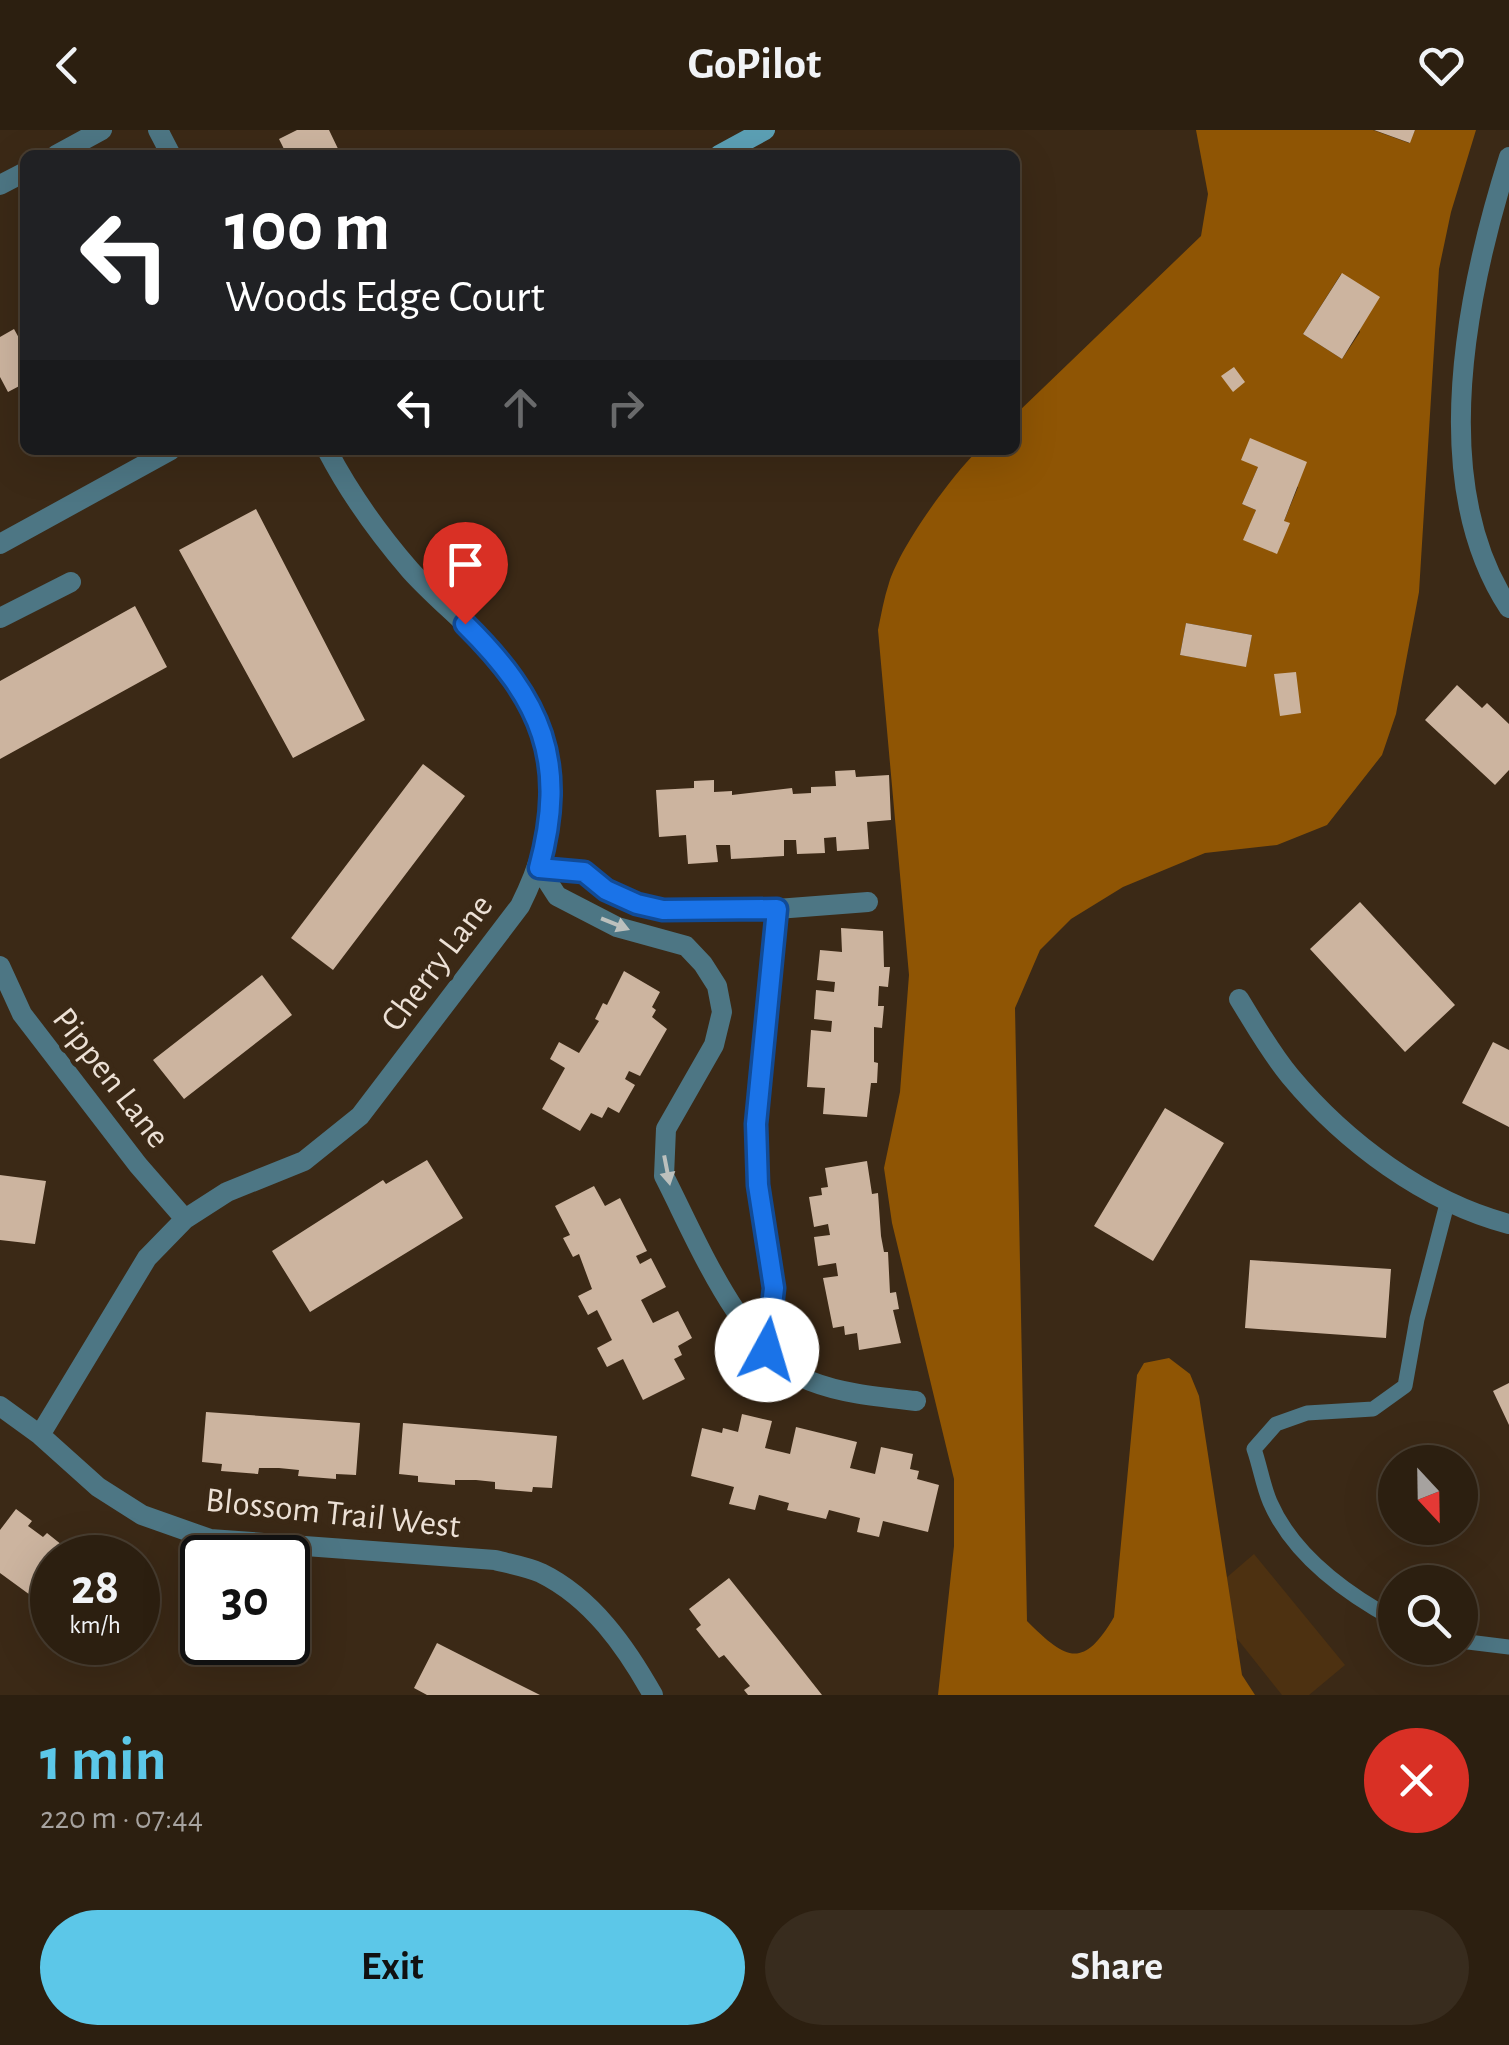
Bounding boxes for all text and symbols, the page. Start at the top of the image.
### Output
icon: back [40,38,95,93]
icon: heart [1414,38,1469,93]
text: GoPilot [688,42,821,87]
icon: left [60,190,190,320]
text: 100 m [225,193,390,263]
text: Woods Edge Court [225,275,545,320]
icon: left [388,380,443,435]
icon: ahead [493,380,548,435]
icon: right [598,380,653,435]
pin [423,522,508,625]
icon: arrive [438,537,493,592]
street label: Cherry Lane [375,888,500,1038]
one-way arrow [600,917,630,932]
street label: Pippen Lane [46,1001,176,1154]
one-way arrow [659,1155,675,1186]
position arrow [715,1298,819,1402]
north arrow [1378,1445,1478,1545]
map controls [1378,1445,1478,1665]
street label: Blossom Trail West [204,1483,462,1544]
speed limit sign: 30 [180,1535,310,1665]
text: 28 [71,1563,119,1613]
button: search [1378,1565,1478,1665]
text: km/h [69,1613,121,1638]
button: close [1364,1728,1469,1833]
text: 1 min [40,1731,166,1791]
text: 220 m · 07:44 [40,1802,203,1834]
button: Exit [40,1910,745,2025]
button: Share [765,1910,1469,2025]

